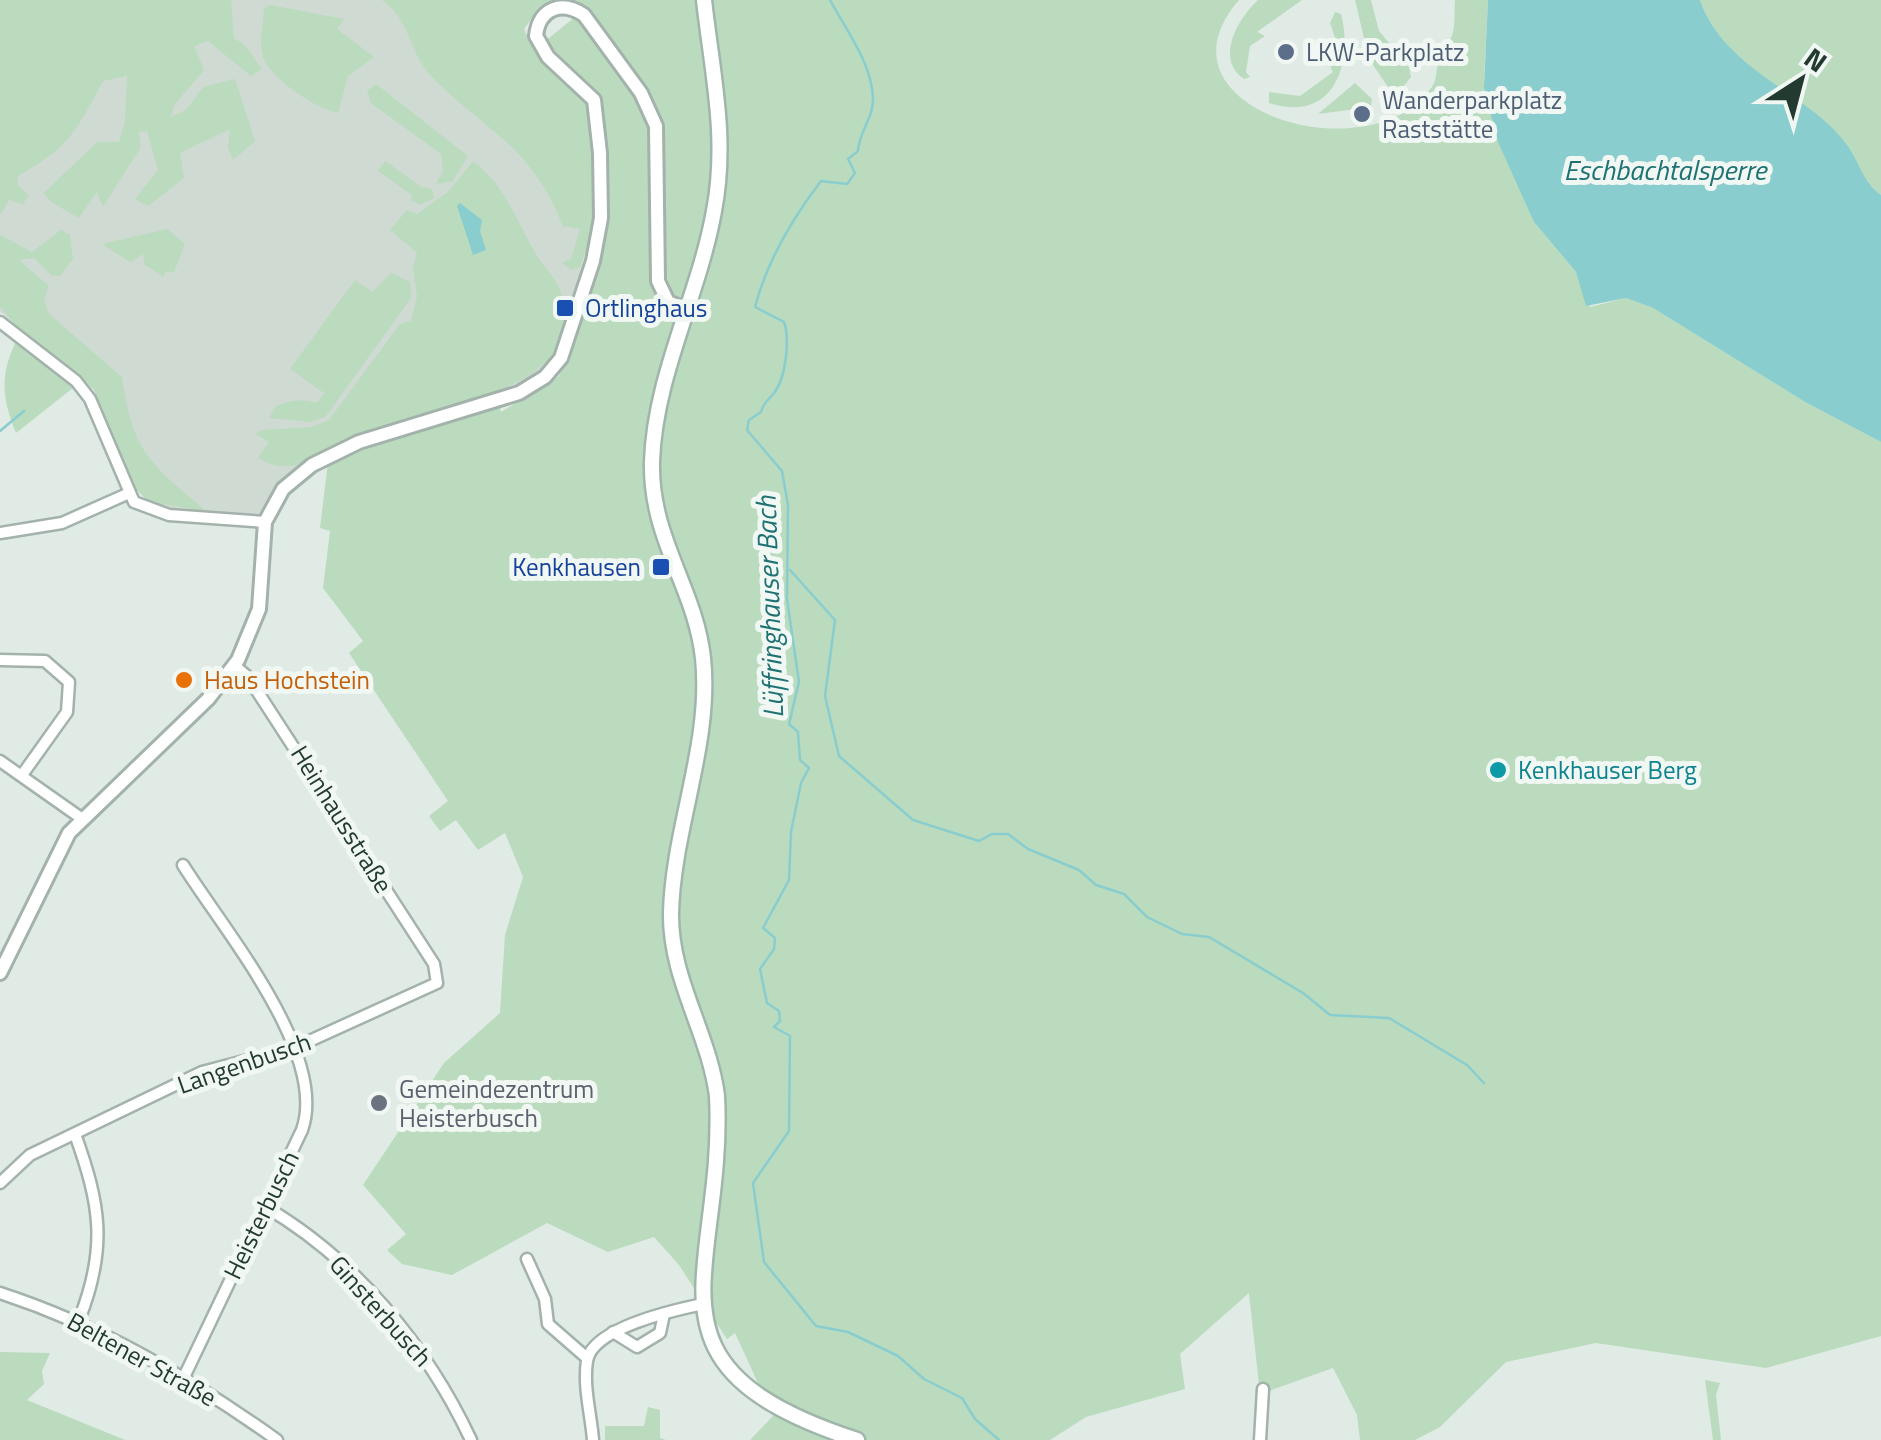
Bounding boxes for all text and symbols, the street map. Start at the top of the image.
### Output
north arrow [1751,30,1851,130]
place label: LKW-Parkplatz [1306,33,1464,71]
text: N [1796,36,1836,82]
marker: LKW-Parkplatz [1275,41,1297,63]
place label: Wanderparkplatz Raststätte [1382,81,1562,148]
marker: Wanderparkplatz Raststätte [1351,103,1373,125]
water label: Eschbachtalsperre [1564,148,1768,191]
place label: Ortlinghaus [585,289,707,327]
marker: Ortlinghaus [554,297,576,319]
water label: Lüffringhauser Bach [744,494,794,719]
place label: Kenkhausen [512,548,641,586]
marker: Kenkhausen [650,556,672,578]
place label: Haus Hochstein [204,661,370,699]
marker: Haus Hochstein [173,669,195,691]
street label: Heinhausstraße [281,738,403,900]
place label: Kenkhauser Berg [1518,751,1697,789]
marker: Kenkhauser Berg [1487,759,1509,781]
street label: Langenbusch [172,1022,316,1104]
place label: Gemeindezentrum Heisterbusch [399,1070,594,1137]
marker: Gemeindezentrum Heisterbusch [368,1092,390,1114]
street label: Heisterbusch [213,1144,309,1286]
street label: Ginsterbusch [321,1247,441,1375]
street label: Beltener Straße [60,1302,224,1416]

